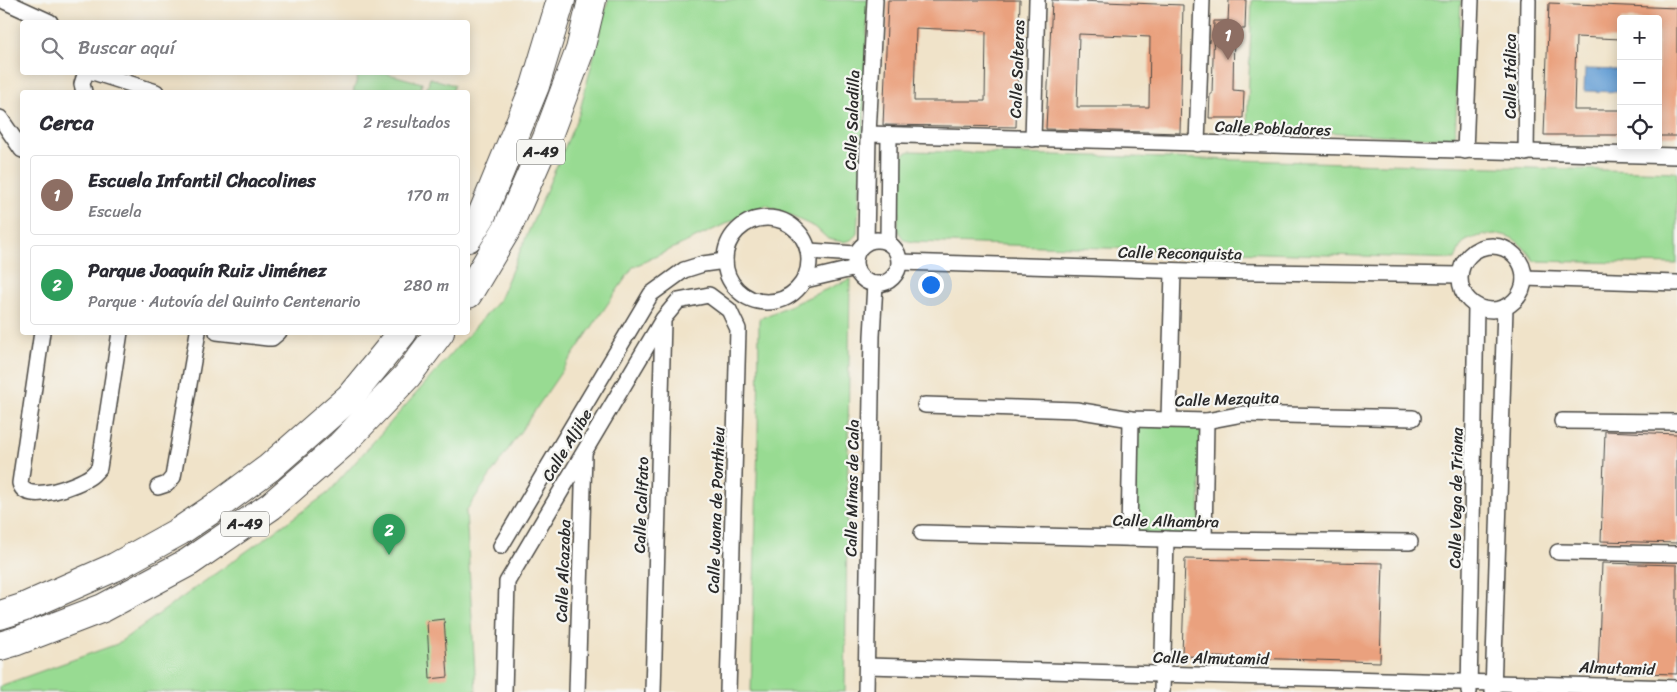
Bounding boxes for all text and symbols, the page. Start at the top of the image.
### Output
map controls [1617,15,1662,150]
button: + [1617,15,1662,60]
street label: Calle Salteras [1001,19,1033,119]
pin: 1 [1212,19,1244,60]
search box [20,20,470,75]
text: Buscar aquí [78,31,175,64]
street label: Calle Itálica [1496,33,1525,119]
icon: search [38,34,66,62]
button: − [1617,60,1662,105]
street label: Calle Saladilla [836,69,868,171]
text: Cerca [40,104,94,142]
button: locate [1617,105,1662,150]
text: 2 resultados [363,108,450,137]
street label: Calle Pobladores [1214,111,1332,145]
road number: A-49 [517,140,565,164]
text: Escuela Infantil Chacolines [88,164,316,197]
text: 1 [54,181,60,210]
text: 170 m [406,181,449,210]
text: Escuela [88,197,142,226]
street label: Calle Reconquista [1118,237,1242,269]
text: Parque Joaquín Ruiz Jiménez [88,254,327,287]
text: 2 [52,271,62,300]
text: 280 m [404,271,449,300]
your location [918,272,944,298]
text: Parque · Autovía del Quinto Centenario [88,287,360,316]
street label: Calle Mezquita [1174,383,1280,415]
street label: Calle Aljibe [534,403,600,487]
street label: Calle Minas de Cala [836,419,868,557]
street label: Calle Juana de Ponthieu [699,426,733,594]
street label: Calle Vega de Triana [1440,426,1472,569]
street label: Calle Califato [625,456,657,554]
street label: Calle Alhambra [1113,506,1219,536]
road number: A-49 [221,512,269,536]
pin: 2 [373,514,405,555]
street label: Calle Alcazaba [547,518,579,623]
street label: Calle Almutamid [1153,642,1271,674]
street label: Almutamid [1578,652,1657,684]

